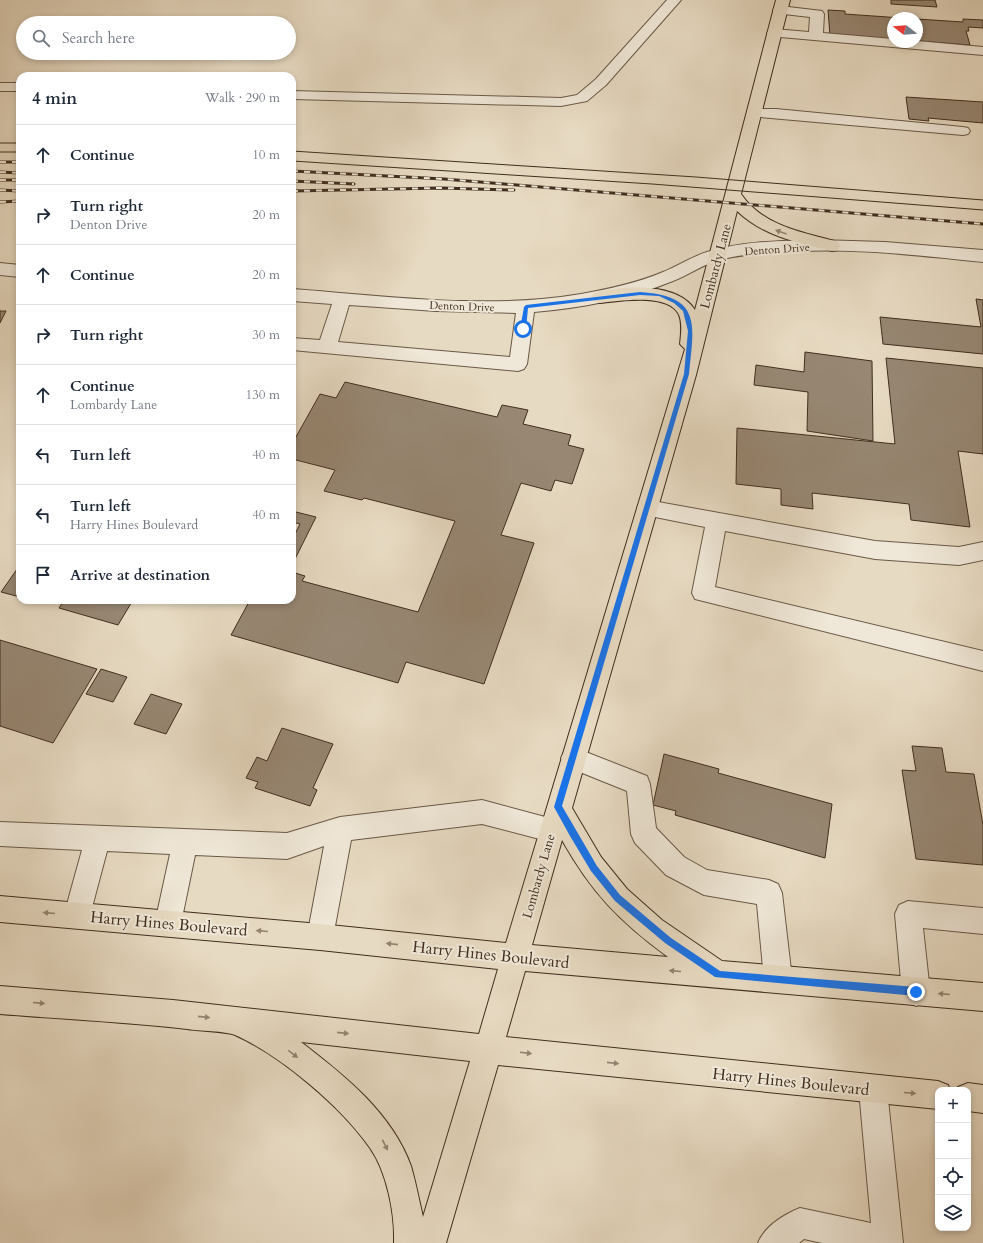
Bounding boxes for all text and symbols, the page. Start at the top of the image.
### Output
north arrow [887,12,923,48]
search box [16,16,296,60]
icon: search [30,27,52,49]
text: Search here [62,28,135,48]
text: 4 min [32,87,77,110]
text: Walk · 290 m [205,89,280,107]
icon: ahead [32,144,54,166]
text: Continue [70,145,135,165]
text: 10 m [252,146,280,164]
text: Turn right [70,196,143,216]
icon: right [32,204,54,226]
text: 20 m [252,206,280,224]
text: Denton Drive [70,216,147,234]
street label: Lombardy Lane [696,222,736,311]
one-way arrow [775,229,787,235]
street label: Denton Drive [744,240,810,259]
icon: ahead [32,264,54,286]
text: Continue [70,265,135,285]
text: 20 m [252,266,280,284]
street label: Denton Drive [429,298,495,315]
route start [514,320,532,338]
icon: right [32,324,54,346]
text: Turn right [70,325,143,345]
text: 30 m [252,326,280,344]
text: Continue [70,376,135,396]
icon: ahead [32,384,54,406]
text: 130 m [246,386,280,404]
text: Lombardy Lane [70,396,157,414]
icon: left [32,444,54,466]
text: Turn left [70,445,131,465]
text: 40 m [252,446,280,464]
text: Turn left [70,496,131,516]
icon: left [32,504,54,526]
text: 40 m [252,506,280,524]
text: Harry Hines Boulevard [70,516,198,534]
icon: arrive [32,564,54,586]
text: Arrive at destination [70,565,210,585]
street label: Lombardy Lane [518,832,560,921]
street label: Harry Hines Boulevard [89,906,249,942]
one-way arrow [43,909,55,916]
one-way arrow [256,928,268,935]
street label: Harry Hines Boulevard [411,936,571,974]
one-way arrow [386,941,398,947]
one-way arrow [669,967,681,974]
route end [907,983,925,1001]
one-way arrow [938,991,950,997]
one-way arrow [33,1000,45,1006]
one-way arrow [198,1014,210,1021]
one-way arrow [337,1029,350,1036]
one-way arrow [288,1050,299,1058]
one-way arrow [520,1050,532,1056]
one-way arrow [607,1060,619,1066]
street label: Harry Hines Boulevard [711,1063,871,1101]
map controls [935,1087,971,1231]
button: + [935,1087,971,1123]
one-way arrow [904,1089,916,1096]
button: − [935,1123,971,1159]
one-way arrow [381,1139,388,1151]
button: locate [935,1159,971,1195]
button: layers [935,1195,971,1231]

